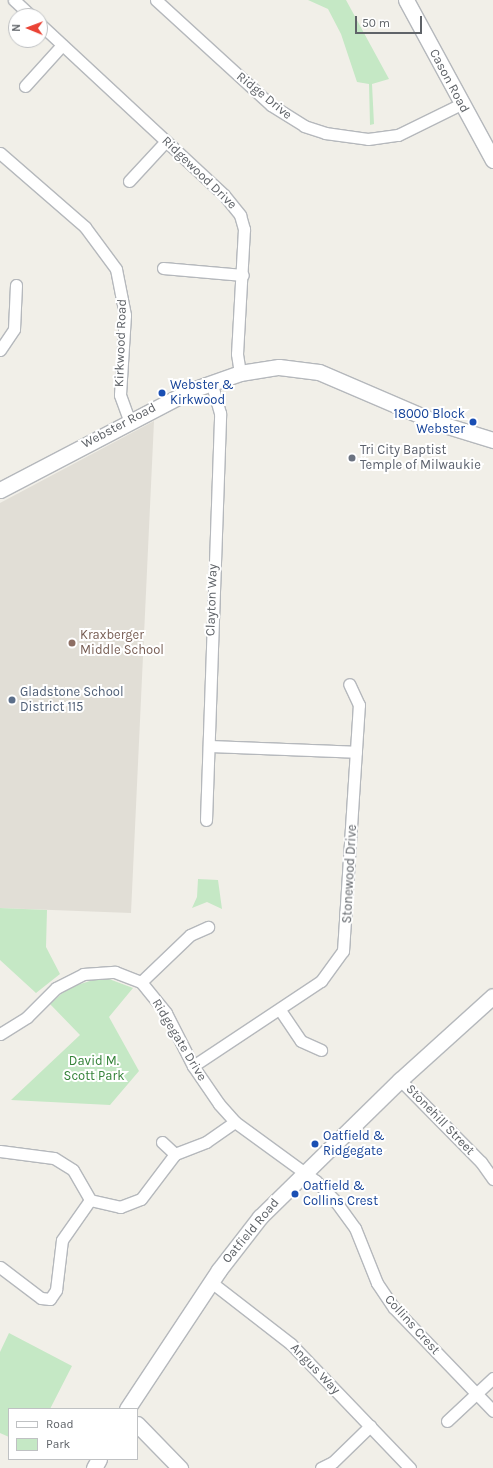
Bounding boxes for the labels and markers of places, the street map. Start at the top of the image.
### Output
place label: Webster & Kirkwood [170,378,234,409]
marker: Webster & Kirkwood [157,388,167,398]
place label: 18000 Block Webster [394,407,465,438]
marker: 18000 Block Webster [468,417,478,427]
place label: Tri City Baptist Temple of Milwaukie [360,443,481,474]
marker: Tri City Baptist Temple of Milwaukie [347,453,357,463]
place label: Kraxberger Middle School [80,628,164,659]
marker: Kraxberger Middle School [67,638,77,648]
place label: Gladstone School District 115 [20,685,124,716]
marker: Gladstone School District 115 [7,695,17,705]
place label: Oatfield & Ridgegate [323,1129,385,1160]
marker: Oatfield & Ridgegate [310,1139,320,1149]
place label: Oatfield & Collins Crest [303,1179,378,1210]
marker: Oatfield & Collins Crest [290,1189,300,1199]

